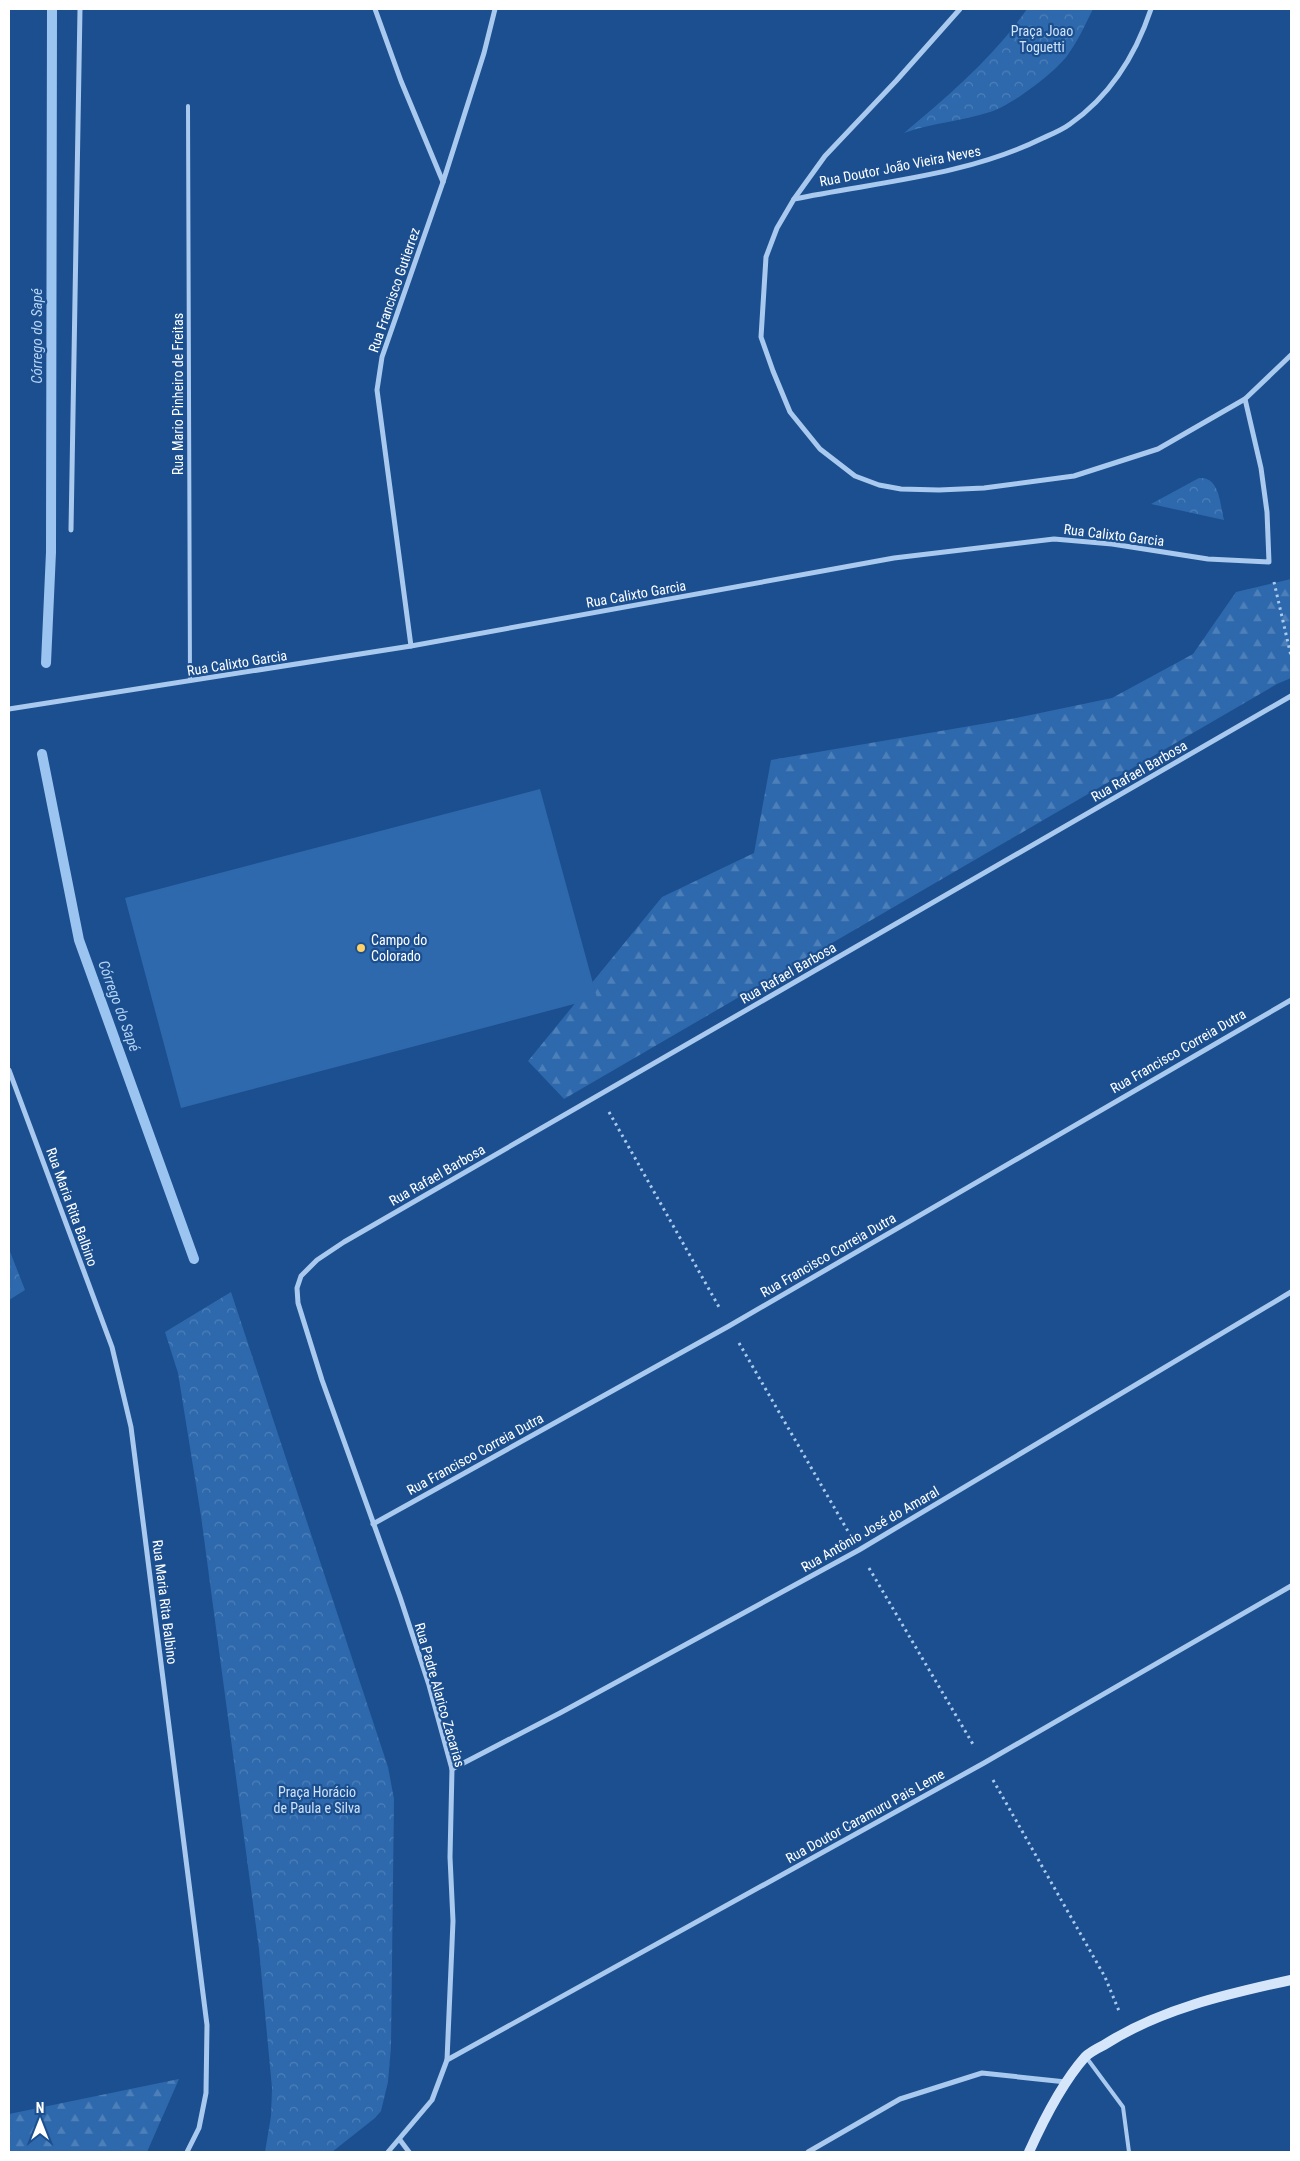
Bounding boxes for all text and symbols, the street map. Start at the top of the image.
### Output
park label: Praça Joao Toguetti [1011,23,1073,55]
street label: Rua Doutor João Vieira Neves [818,143,982,189]
street label: Rua Francisco Gutierrez [365,225,423,355]
water label: Córrego do Sapé [28,288,46,384]
street label: Rua Mario Pinheiro de Freitas [170,313,186,475]
street label: Rua Calixto Garcia [1063,521,1165,549]
street label: Rua Calixto Garcia [585,577,687,611]
street label: Rua Calixto Garcia [186,647,288,679]
street label: Rua Rafael Barbosa [1088,737,1190,805]
place label: Campo do Colorado [371,932,427,964]
street label: Rua Rafael Barbosa [737,939,839,1007]
marker: Campo do Colorado [355,942,367,954]
water label: Córrego do Sapé [94,958,144,1054]
street label: Rua Francisco Correia Dutra [1107,1006,1249,1096]
street label: Rua Rafael Barbosa [386,1141,488,1209]
street label: Rua Maria Rita Balbino [43,1146,101,1268]
street label: Rua Francisco Correia Dutra [757,1210,899,1300]
street label: Rua Francisco Correia Dutra [404,1410,546,1498]
street label: Rua Antônio José do Amaral [798,1483,942,1575]
street label: Rua Maria Rita Balbino [149,1539,181,1665]
street label: Rua Padre Alarico Zacarias [412,1621,468,1769]
street label: Rua Doutor Caramuru Pais Leme [783,1765,947,1866]
park label: Praça Horácio de Paula e Silva [273,1784,361,1816]
north arrow [15,2096,65,2146]
text: N [36,2100,44,2116]

